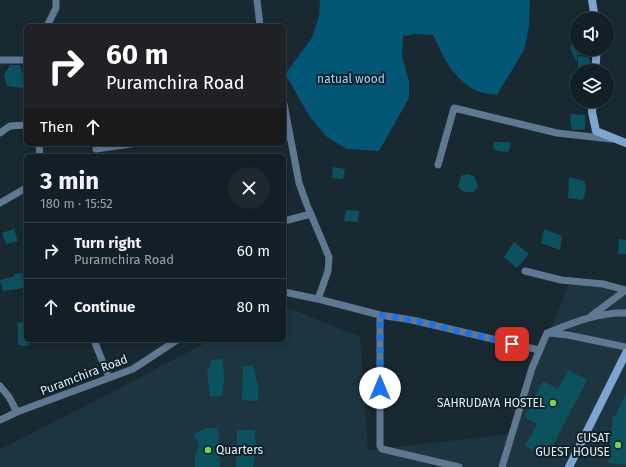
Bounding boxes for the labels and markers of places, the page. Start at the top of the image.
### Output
pin [495,327,529,361]
place label: SAHRUDAYA HOSTEL [437,396,545,410]
marker: SAHRUDAYA HOSTEL [548,398,558,408]
place label: CUSAT GUEST HOUSE [535,431,611,459]
marker: CUSAT GUEST HOUSE [613,440,623,450]
place label: Quarters [216,443,264,457]
marker: Quarters [203,445,213,455]

